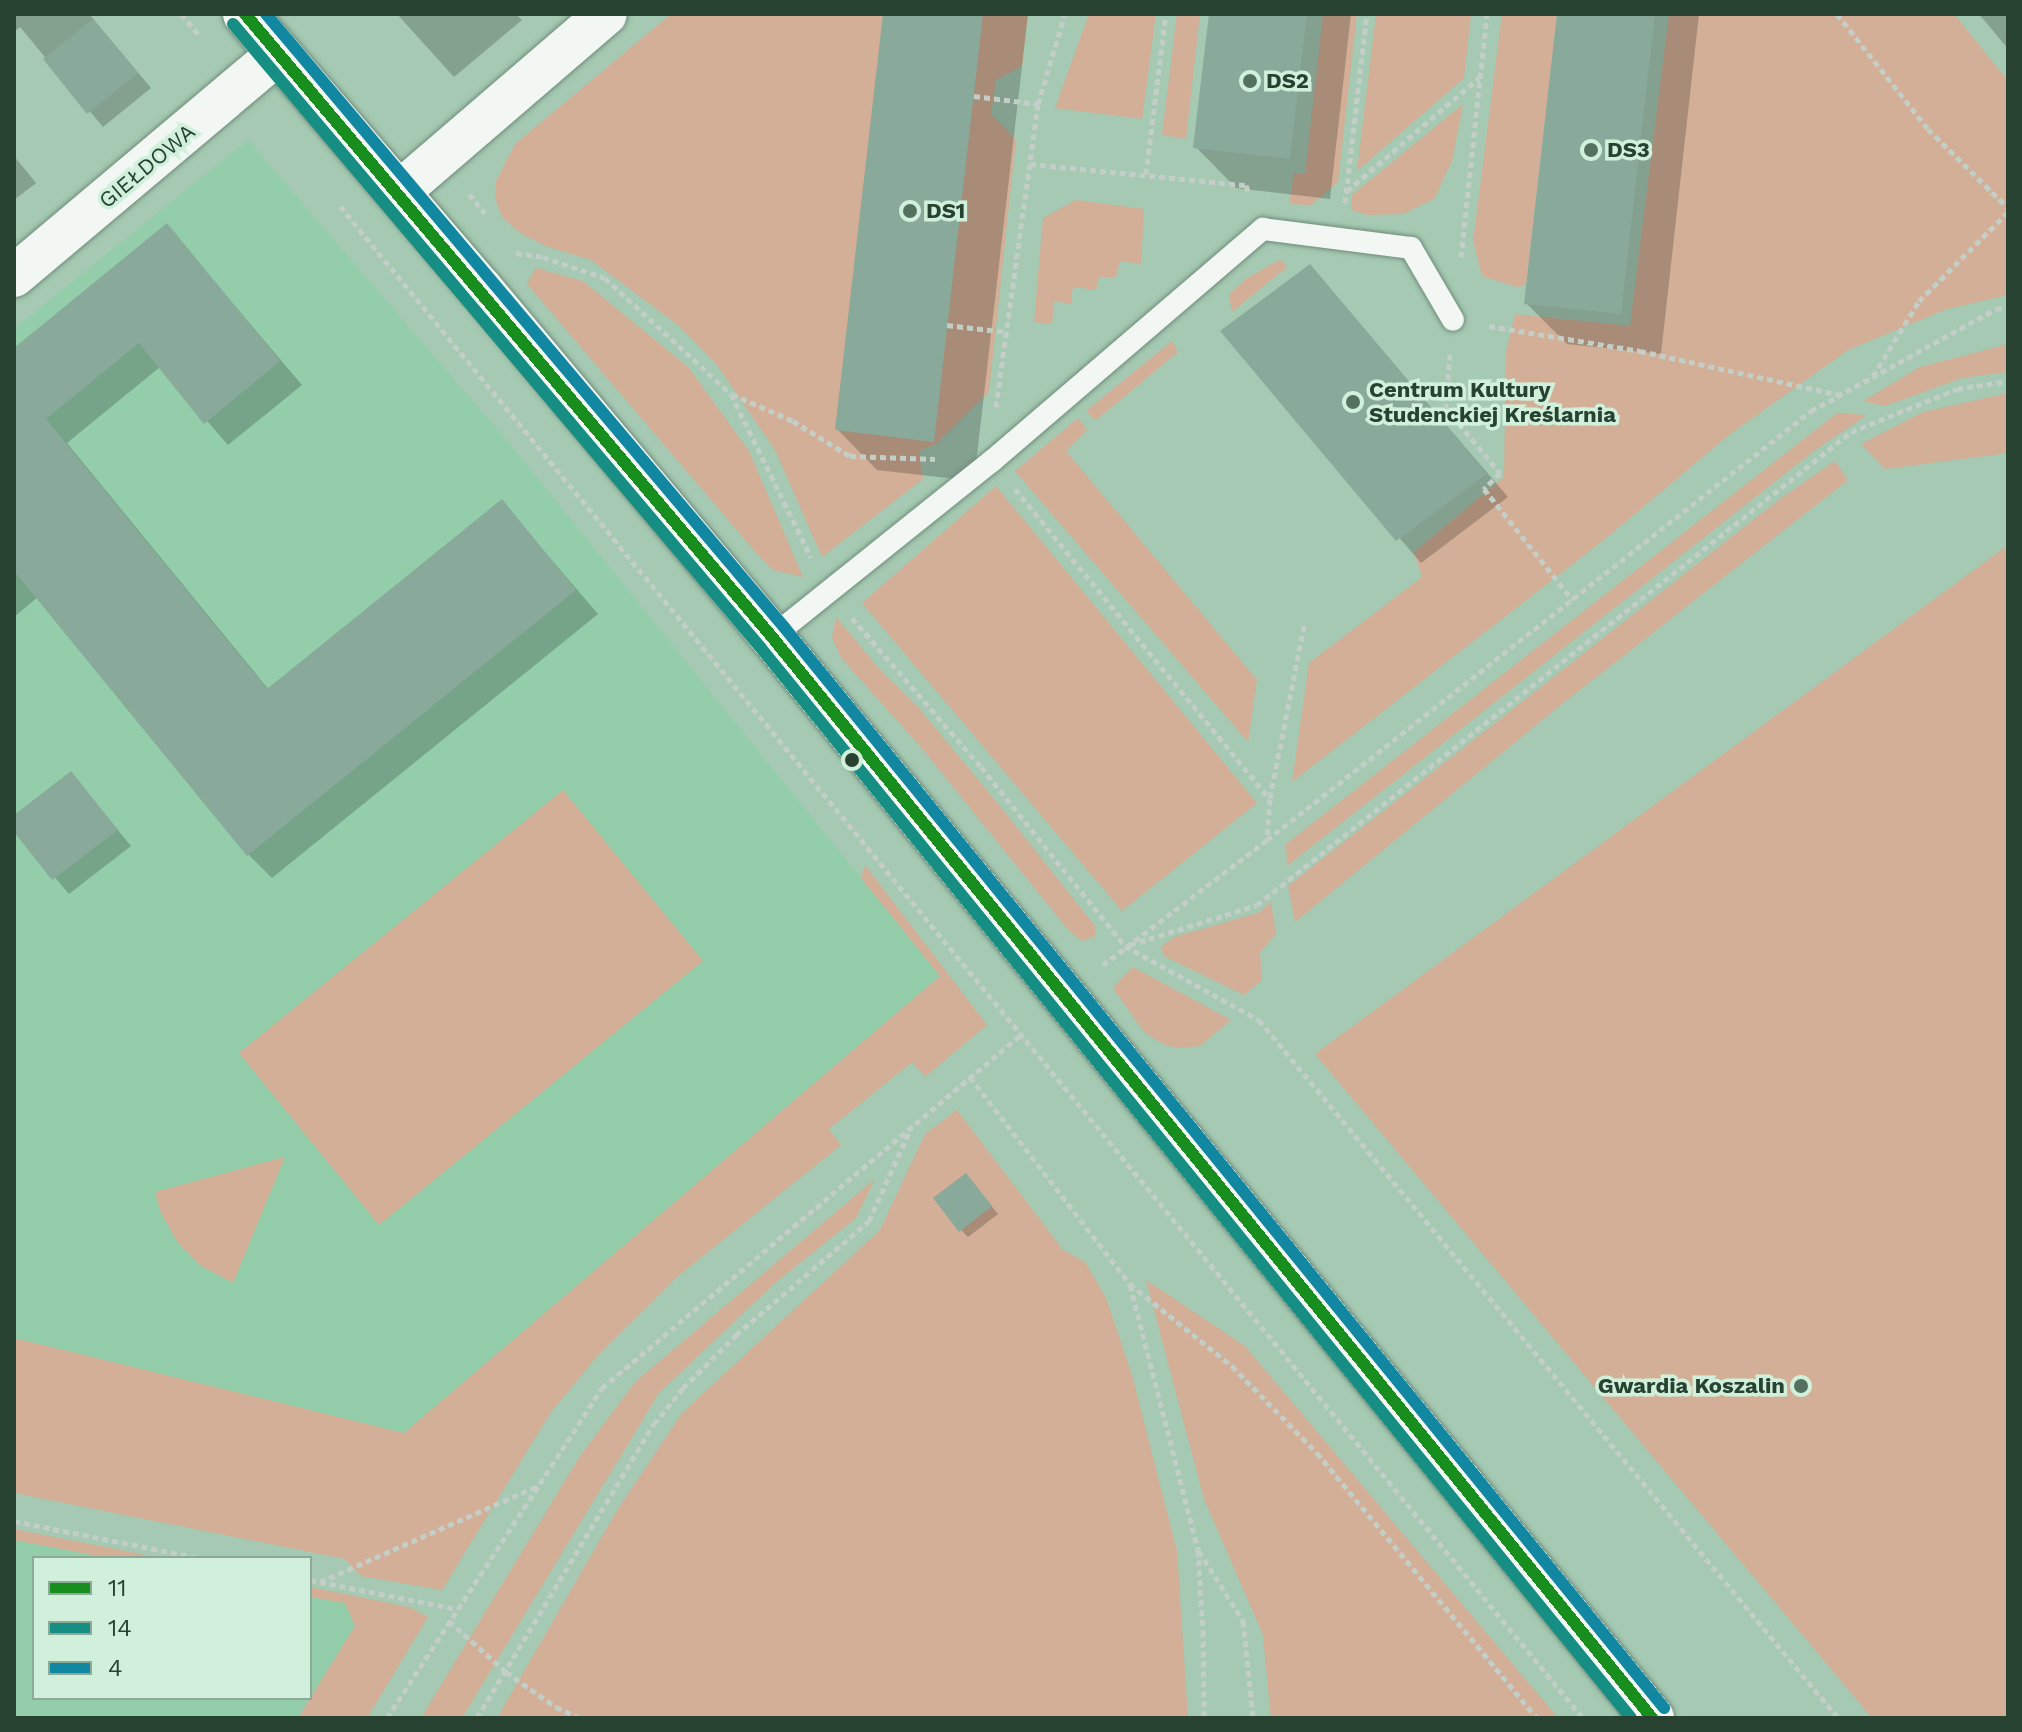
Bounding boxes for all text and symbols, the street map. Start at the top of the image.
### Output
place label: DS2 [1266,68,1309,94]
marker: DS2 [1241,72,1259,90]
street label: GIEŁDOWA [94,118,200,214]
place label: DS3 [1607,137,1650,163]
marker: DS3 [1582,141,1600,159]
place label: DS1 [926,198,965,224]
marker: DS1 [901,202,919,220]
place label: Centrum Kultury Studenckiej Kreślarnia [1369,376,1616,428]
marker: Centrum Kultury Studenckiej Kreślarnia [1344,393,1362,411]
unlabelled marker [844,752,860,768]
place label: Gwardia Koszalin [1598,1373,1785,1399]
marker: Gwardia Koszalin [1792,1377,1810,1395]
legend [32,1556,312,1700]
text: 11 [108,1574,127,1602]
text: 14 [108,1614,132,1642]
text: 4 [108,1654,123,1682]

